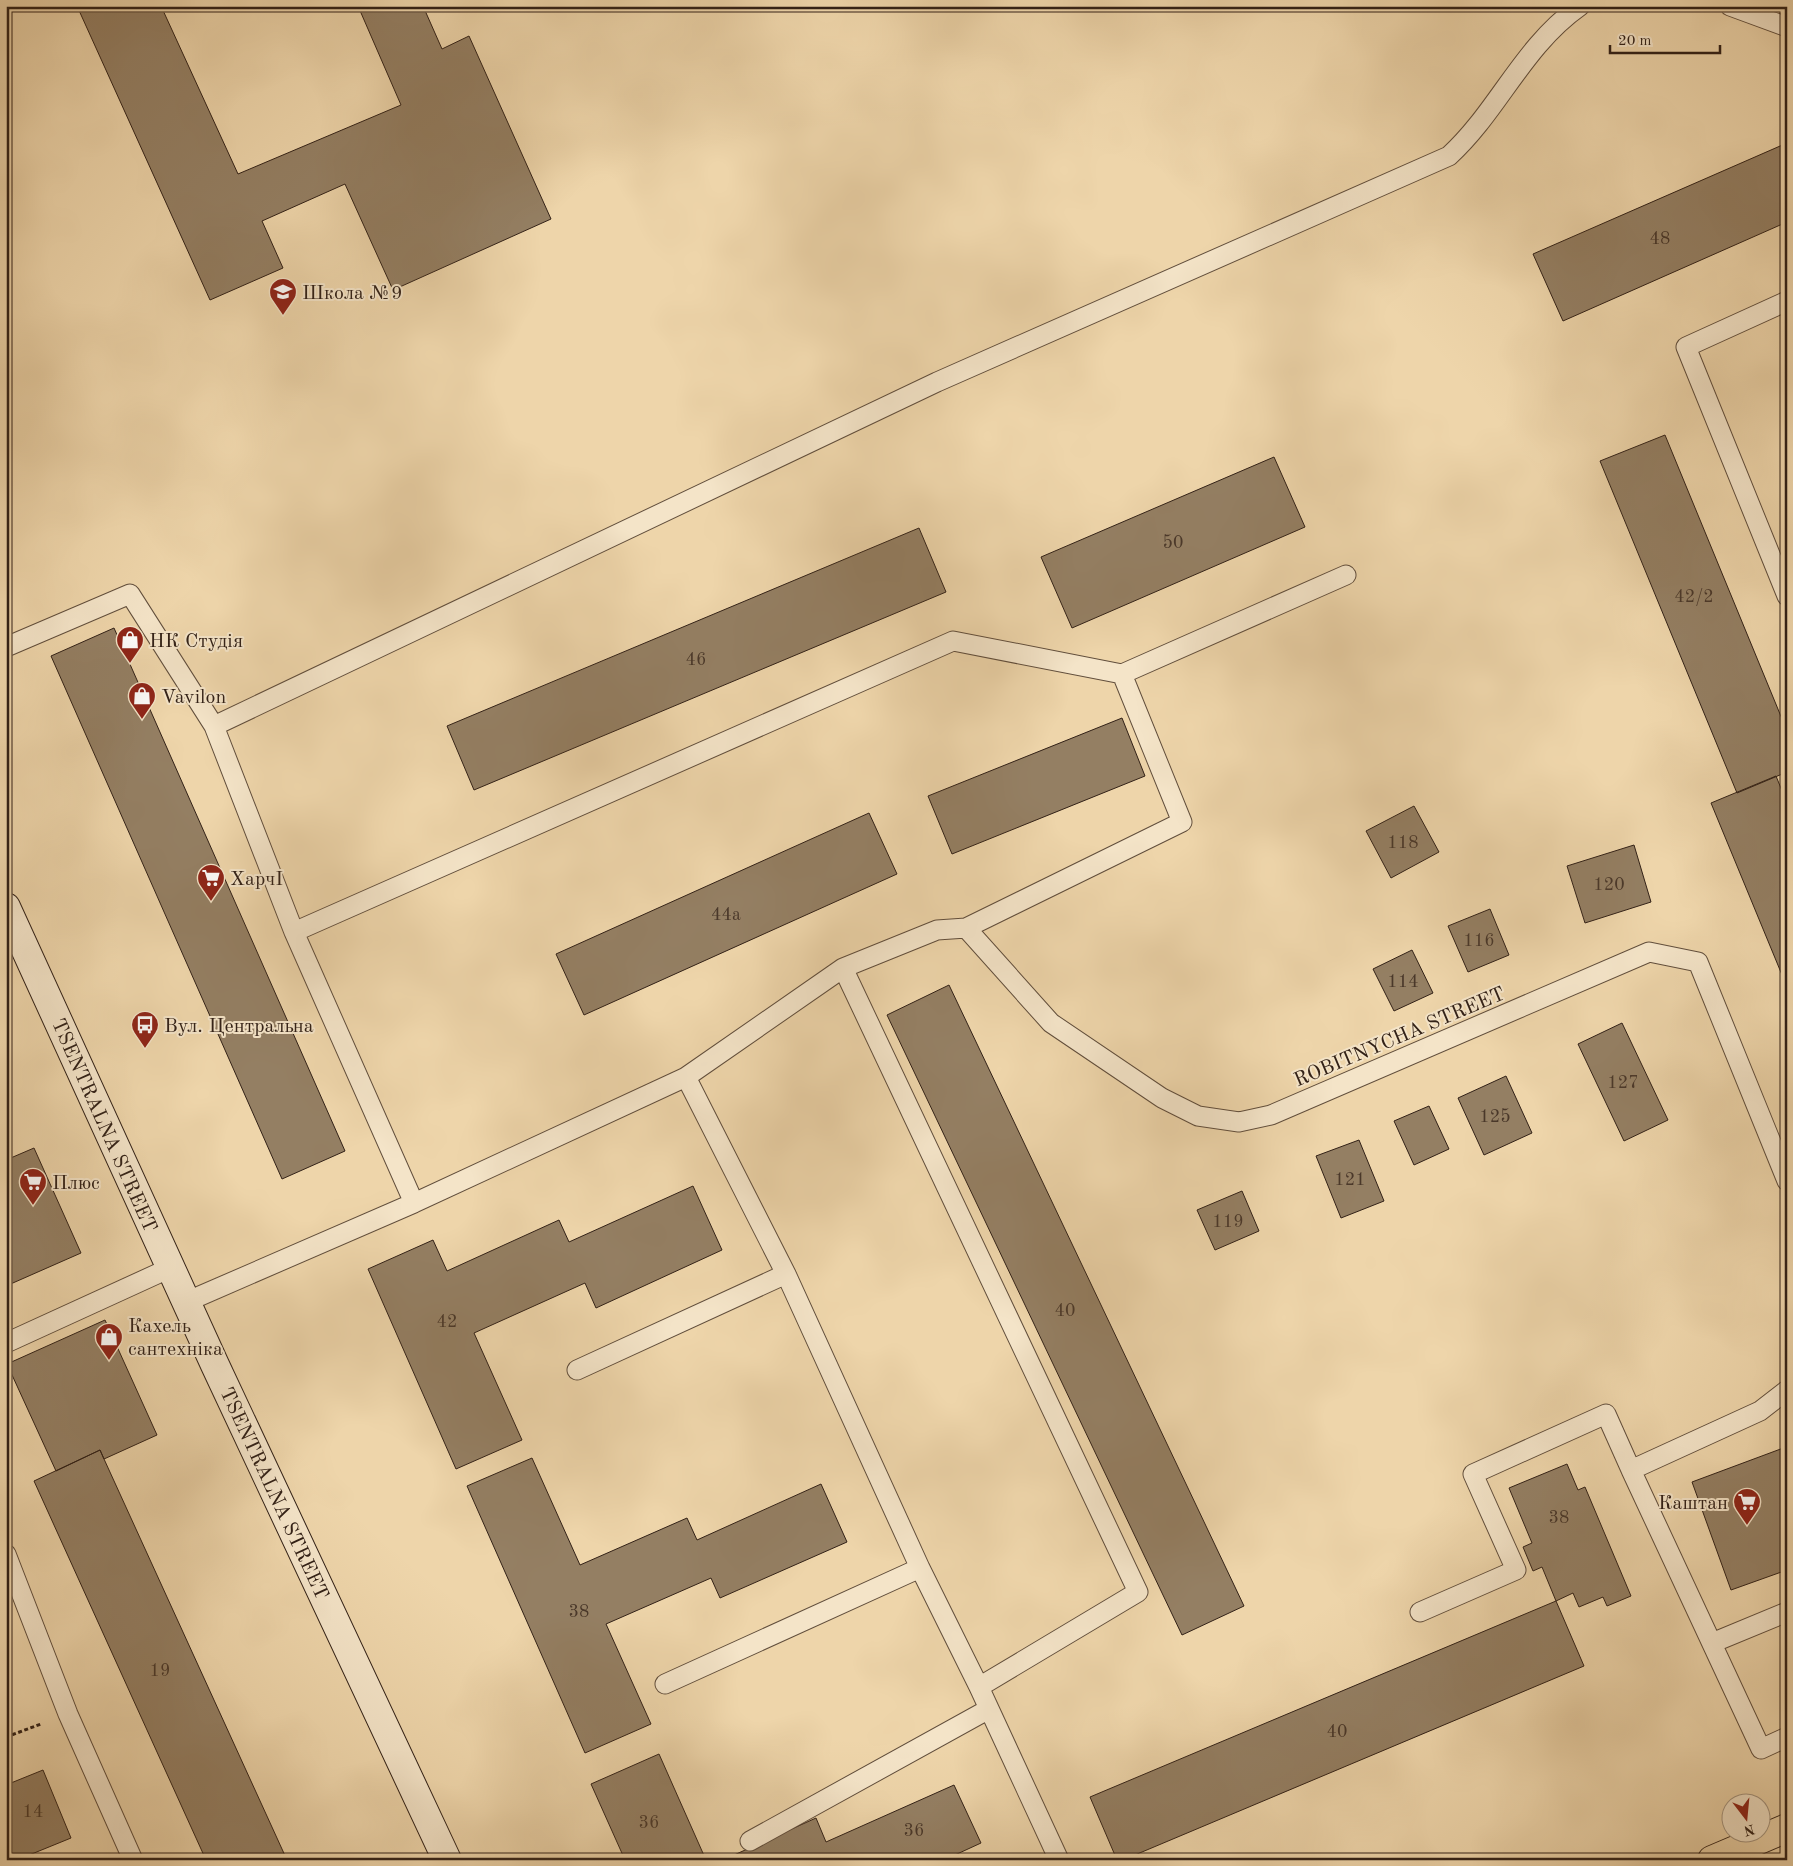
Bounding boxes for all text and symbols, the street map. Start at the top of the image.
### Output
scale bar [1610,22,1720,54]
text: 20 m [1618,34,1652,49]
house number: 48 [1650,230,1670,248]
school or university icon: Школа №9 [268,277,298,316]
place label: Школа №9 [302,284,403,304]
house number: 50 [1163,534,1183,552]
house number: 42/2 [1674,588,1714,606]
shop icon: НК Студія [115,625,145,664]
place label: НК Студія [149,632,243,652]
house number: 46 [686,651,706,669]
shop icon: Vavilon [127,681,157,720]
place label: Vavilon [161,688,226,708]
house number: 118 [1387,834,1419,852]
supermarket icon: ХарчI [196,863,226,902]
place label: ХарчI [230,870,283,890]
house number: 120 [1593,876,1625,894]
house number: 44а [711,906,741,924]
house number: 116 [1463,932,1495,950]
house number: 114 [1387,973,1419,991]
street label: ROBITNYCHA STREET [1291,984,1508,1091]
bus stop icon: Вул. Центральна [130,1010,160,1049]
street label: TSENTRALNA STREET [47,1016,159,1236]
place label: Вул. Центральна [164,1017,314,1037]
house number: 127 [1607,1074,1639,1092]
house number: 125 [1479,1108,1511,1126]
supermarket icon: Плюс [18,1167,48,1206]
house number: 121 [1334,1171,1366,1189]
place label: Плюс [52,1174,100,1194]
house number: 119 [1212,1213,1244,1231]
house number: 40 [1055,1302,1075,1320]
house number: 42 [437,1313,457,1331]
place label: Кахель сантехніка [128,1317,223,1360]
shop icon: Кахель сантехніка [94,1322,124,1361]
street label: TSENTRALNA STREET [215,1385,331,1603]
supermarket icon: Каштан [1732,1487,1762,1526]
place label: Каштан [1658,1494,1728,1514]
house number: 38 [1549,1509,1569,1527]
house number: 38 [569,1603,589,1621]
house number: 19 [150,1662,170,1680]
house number: 40 [1327,1723,1347,1741]
north arrow [1720,1794,1770,1844]
house number: 14 [23,1803,43,1821]
house number: 36 [639,1814,659,1832]
text: N [1742,1821,1756,1838]
house number: 36 [904,1822,924,1840]

